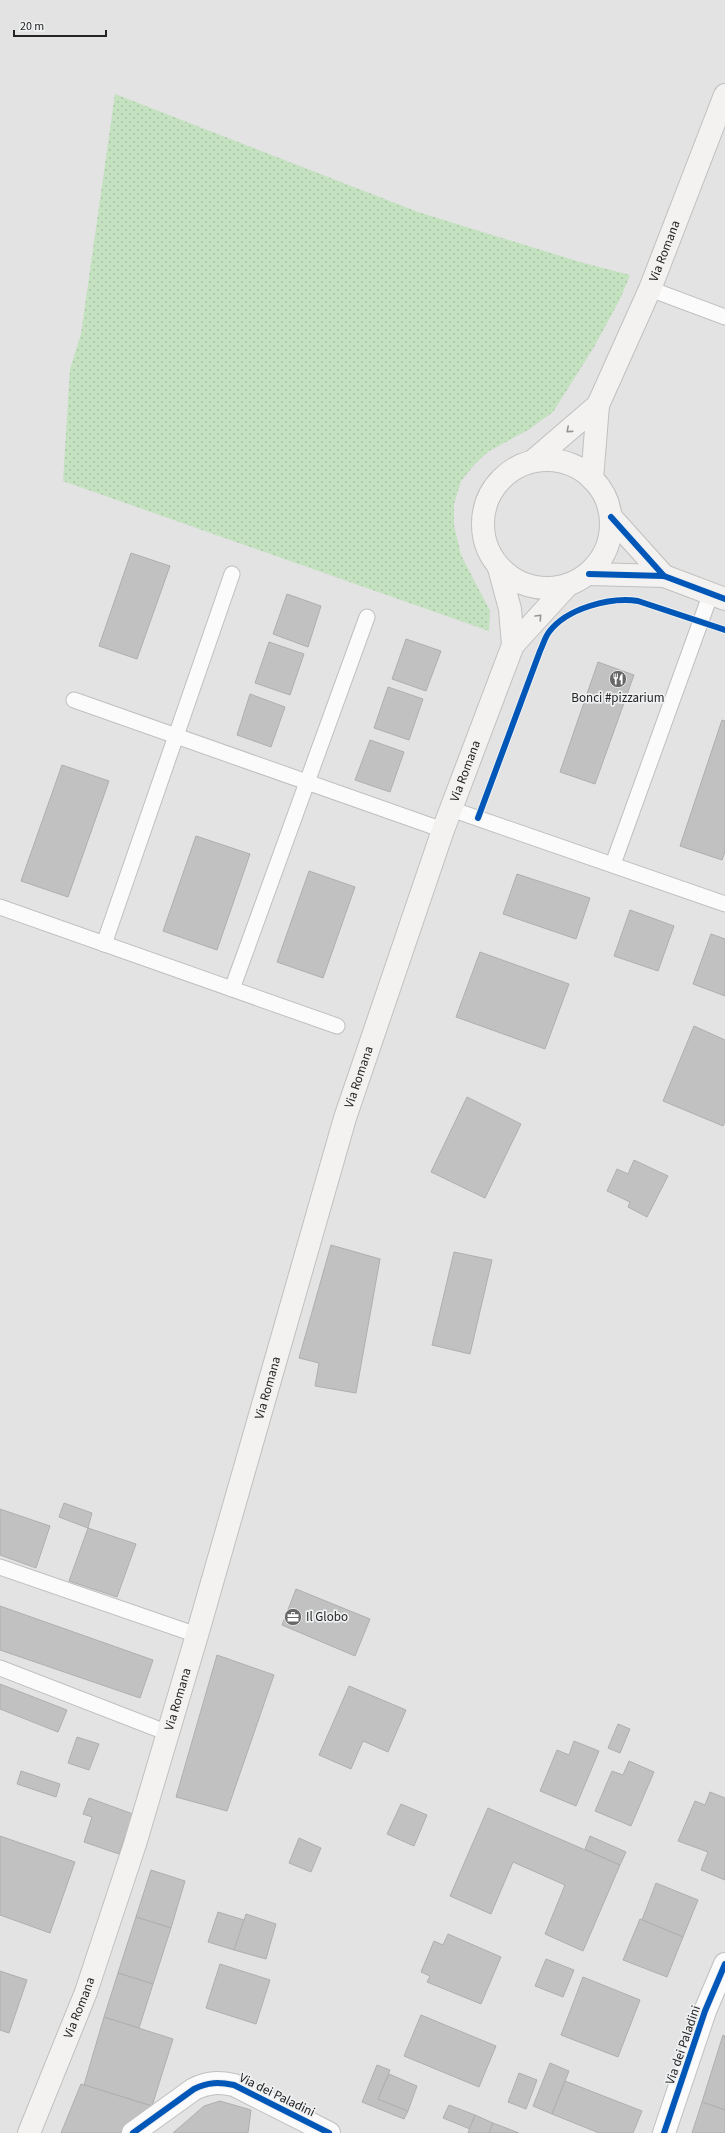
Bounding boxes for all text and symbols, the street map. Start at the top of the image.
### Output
scale bar [14,12,106,38]
text: 20 m [20,18,44,35]
street label: Via Romana [645,218,685,284]
one-way arrow [566,426,573,433]
one-way arrow [534,614,541,621]
restaurant icon: Bonci #pizzarium [608,669,628,689]
place label: Bonci #pizzarium [571,689,665,707]
street label: Via Romana [445,738,485,804]
street label: Via Romana [340,1044,378,1110]
street label: Via Romana [250,1354,285,1421]
office icon: Il Globo [283,1607,303,1627]
place label: Il Globo [306,1608,348,1626]
street label: Via Romana [160,1666,196,1733]
street label: Via Romana [59,1975,99,2041]
street label: Via dei Paladini [661,2003,705,2087]
street label: Via dei Paladini [236,2069,318,2121]

